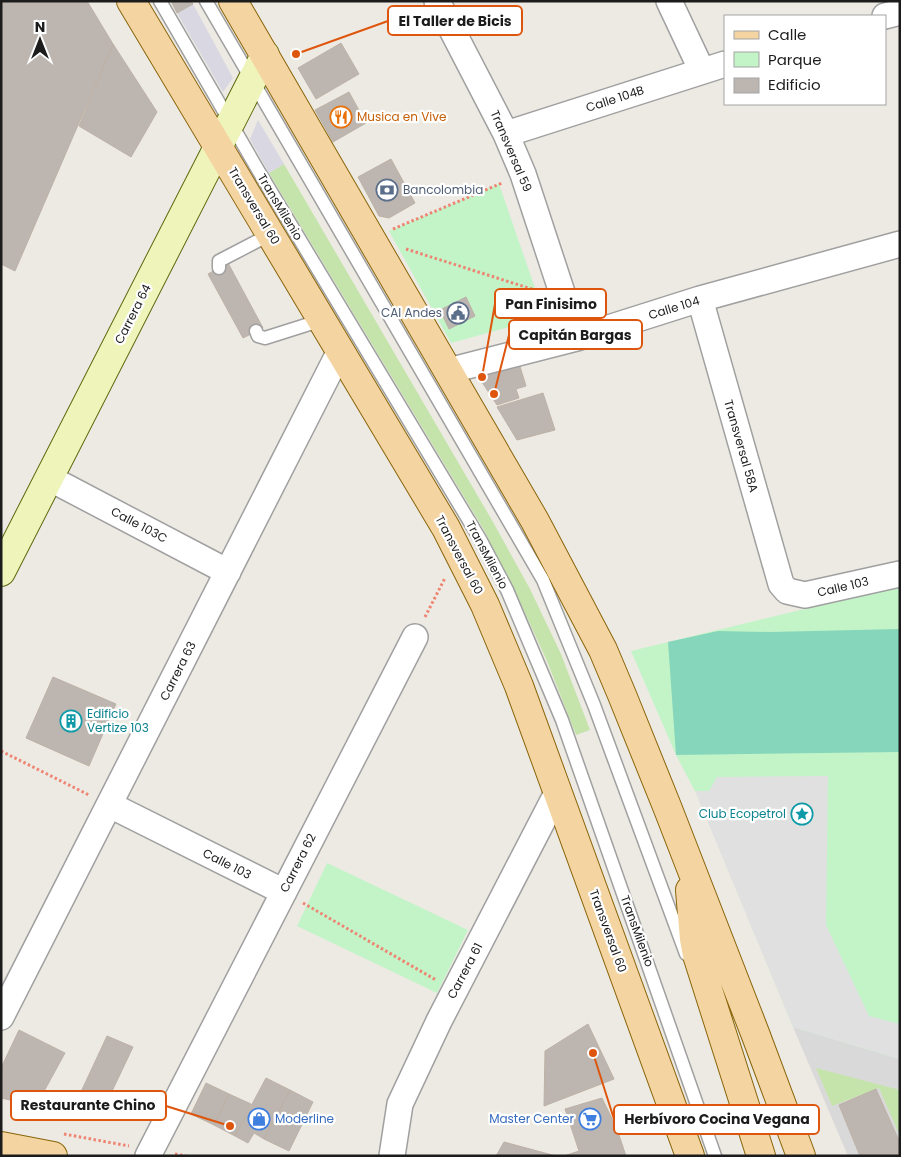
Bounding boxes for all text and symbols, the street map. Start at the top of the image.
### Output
callout: El Taller de Bicis [388,6,522,35]
text: El Taller de Bicis [398,11,512,31]
north arrow [15,15,65,65]
legend [724,15,886,105]
text: N [35,17,45,37]
text: Calle [768,24,806,45]
text: Parque [768,49,821,70]
text: Edificio [768,74,821,95]
street label: Calle 104B [584,81,646,116]
restaurant icon: Musica en Vive [329,105,353,129]
street label: Transversal 59 [487,107,536,194]
place label: Musica en Vive [357,108,446,125]
street label: Transversal 60 [225,164,284,248]
street label: TransMilenio [254,170,307,244]
bank icon: Bancolombia [375,178,399,202]
place label: Bancolombia [403,181,483,198]
street label: Carrera 64 [110,281,155,346]
callout: Pan Finisimo [495,289,606,318]
street label: Calle 104 [646,292,702,323]
text: Pan Finisimo [505,294,597,314]
public building icon: CAI Andes [446,301,470,325]
place label: CAI Andes [381,304,442,321]
callout: Capitán Bargas [509,320,642,349]
text: Capitán Bargas [519,325,632,345]
street label: Transversal 58A [720,398,763,494]
street label: Calle 103C [108,503,170,547]
street label: Transversal 60 [431,512,487,597]
street label: TransMilenio [462,518,513,592]
street label: Calle 103 [815,572,870,601]
street label: Carrera 63 [155,638,200,703]
place label: Edificio Vertize 103 [87,705,149,736]
building icon: Edificio Vertize 103 [59,709,83,733]
place icon: Club Ecopetrol [790,802,814,826]
place label: Club Ecopetrol [699,805,786,822]
street label: Carrera 62 [275,830,320,895]
street label: Calle 103 [200,844,254,883]
street label: Transversal 60 [586,887,631,975]
street label: TransMilenio [617,893,658,969]
street label: Carrera 61 [443,940,486,1002]
callout: Restaurante Chino [11,1091,166,1120]
text: Restaurante Chino [21,1095,156,1115]
callout: Herbívoro Cocina Vegana [614,1105,819,1134]
shop icon: Moderline [247,1107,271,1131]
supermarket icon: Master Center [578,1107,602,1131]
text: Herbívoro Cocina Vegana [624,1109,810,1129]
place label: Moderline [275,1110,334,1127]
place label: Master Center [489,1110,575,1127]

